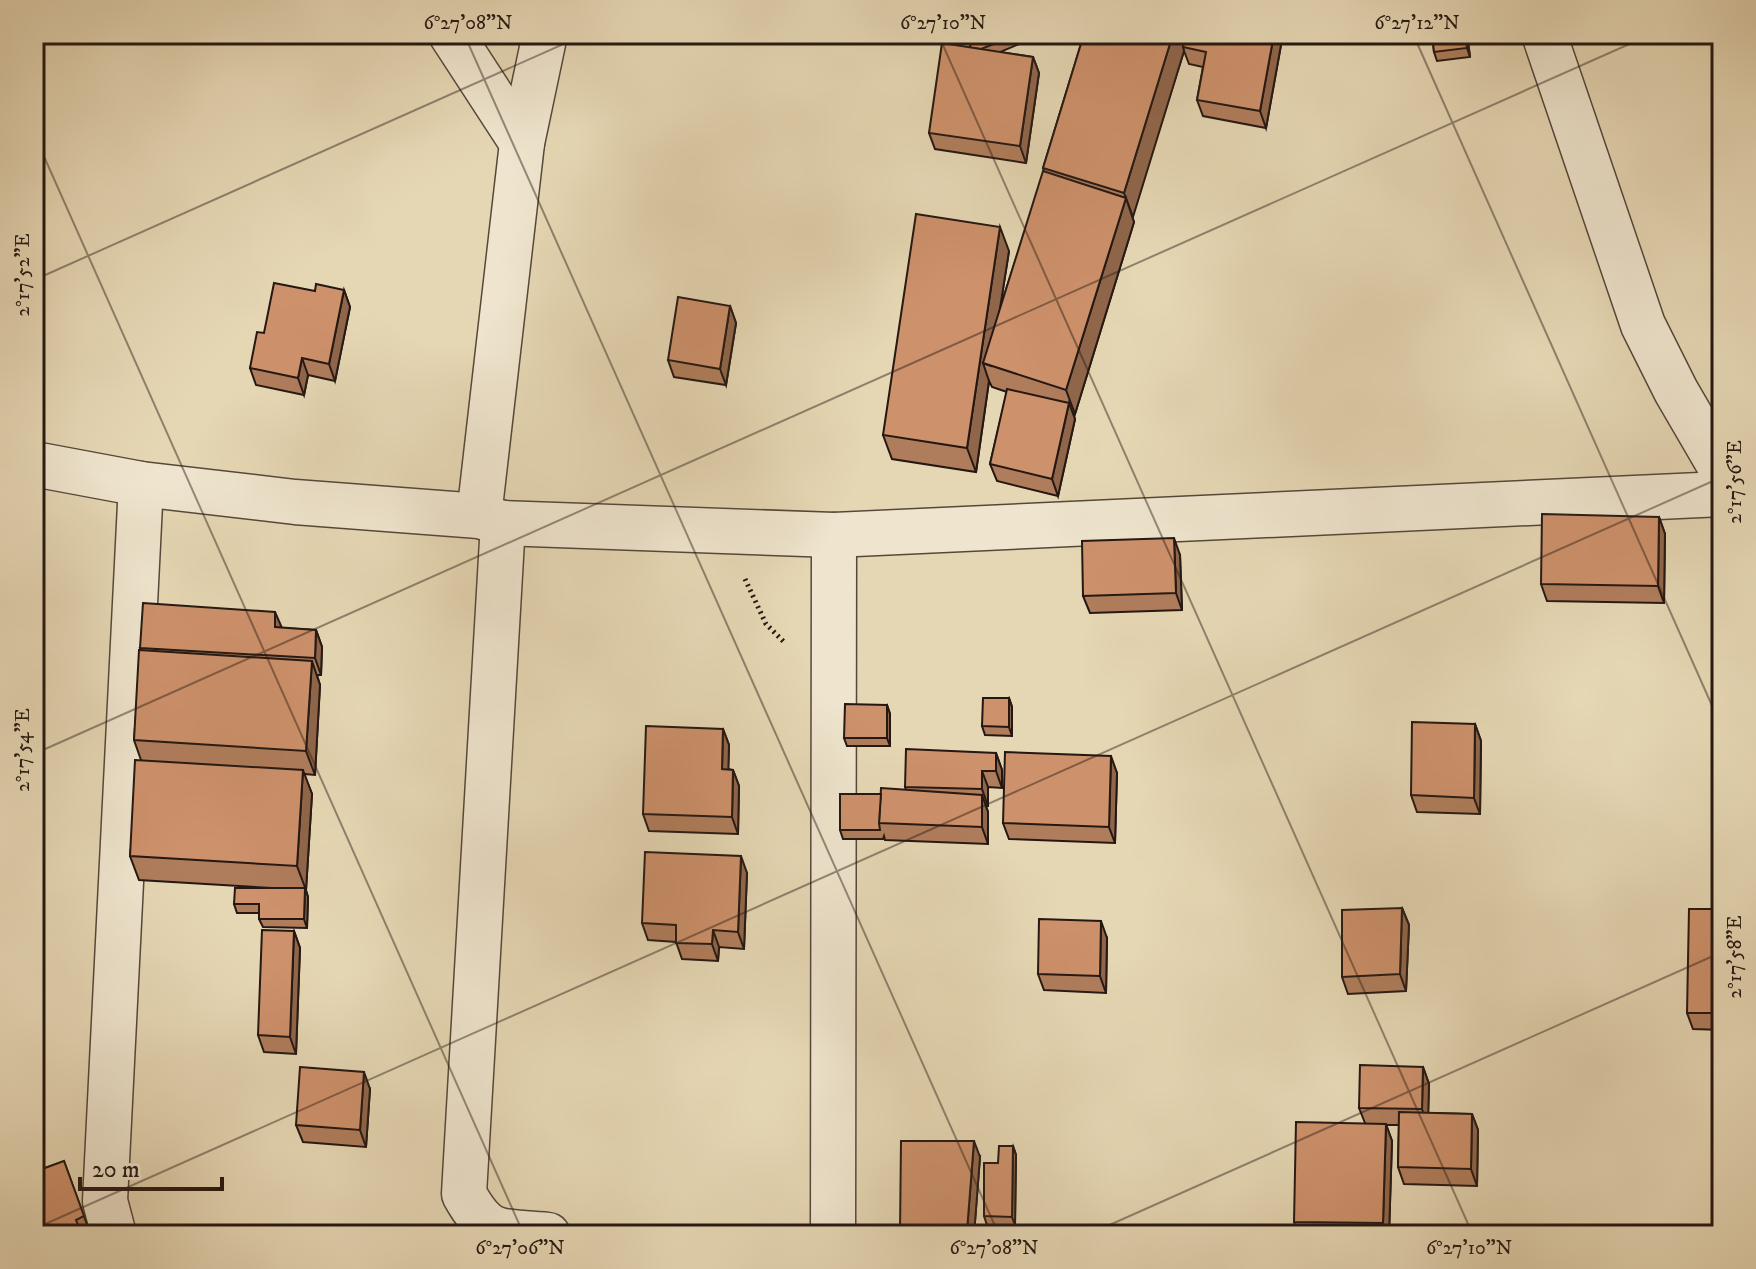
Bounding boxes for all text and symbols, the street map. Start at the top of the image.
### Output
text: 6°27'08"N [424,11,512,36]
text: 6°27'10"N [900,11,986,36]
text: 6°27'12"N [1374,11,1460,36]
text: 2°17'52"E [11,233,36,317]
text: 2°17'56"E [1723,440,1748,524]
text: 2°17'54"E [11,708,36,792]
text: 2°17'58"E [1723,915,1748,999]
scale bar [80,1141,222,1191]
text: 20 m [92,1155,140,1185]
text: 6°27'06"N [475,1236,565,1261]
text: 6°27'08"N [950,1236,1038,1261]
text: 6°27'10"N [1426,1236,1512,1261]

